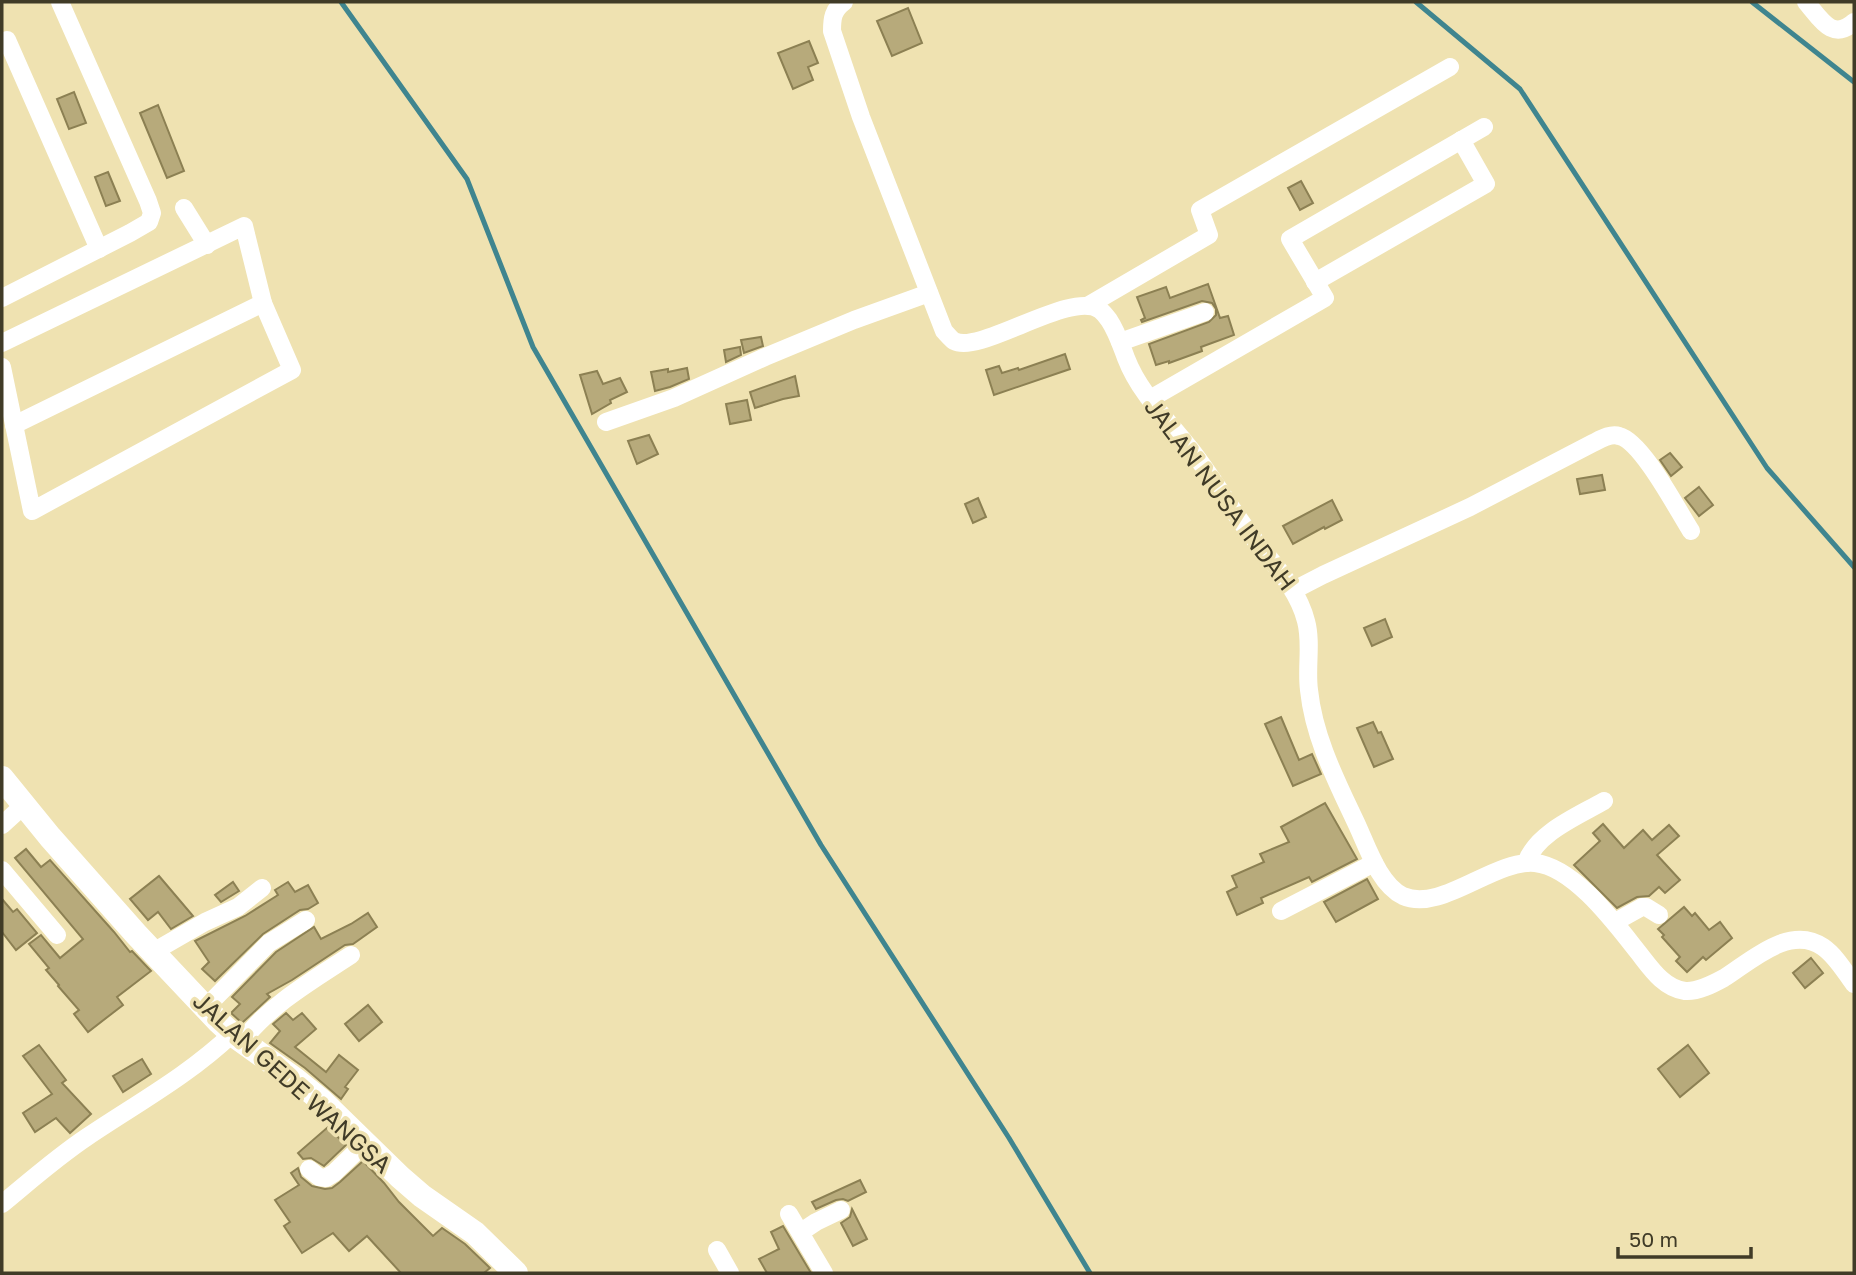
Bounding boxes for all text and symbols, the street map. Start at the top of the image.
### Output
street label: JALAN NUSA INDAH [1139,392,1303,596]
street label: JALAN GEDE WANGSA [188,985,398,1179]
scale bar [1618,1216,1751,1260]
text: 50 m [1629,1226,1678,1252]

